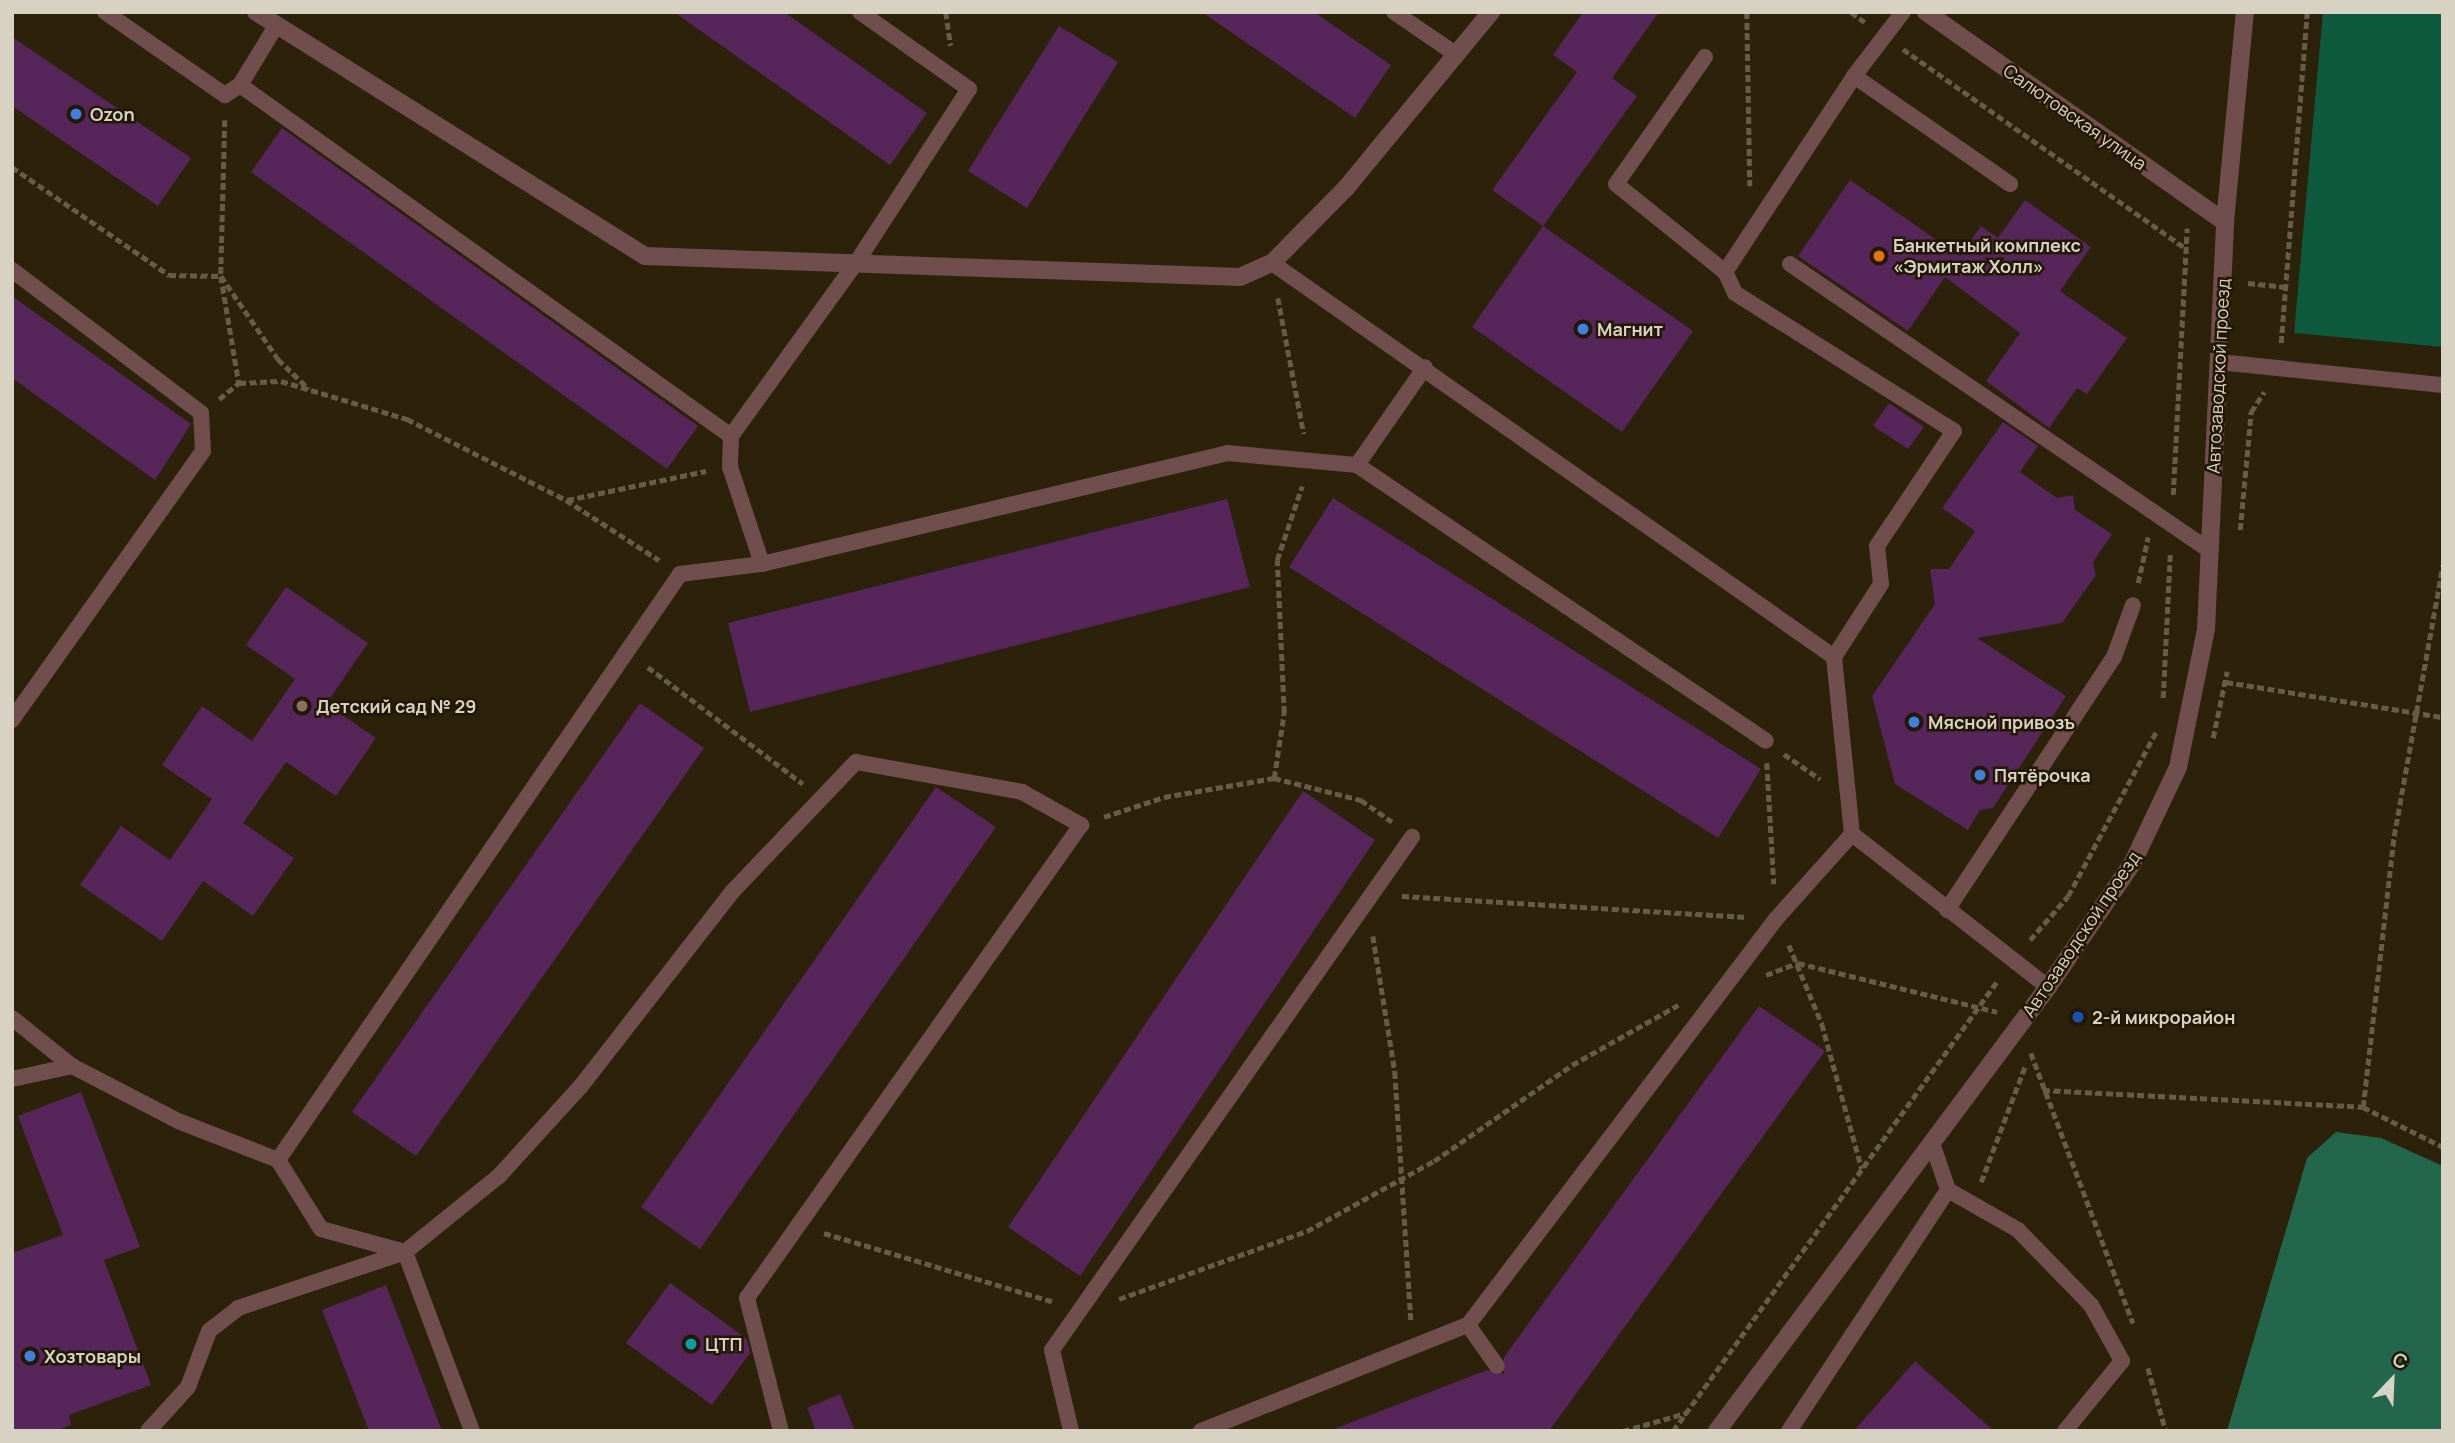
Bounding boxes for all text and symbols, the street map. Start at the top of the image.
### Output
street label: Салютовская улица [1999,59,2151,175]
place label: Ozon [90,103,135,125]
marker: Ozon [68,106,84,122]
place label: Банкетный комплекс «Эрмитаж Холл» [1893,235,2081,278]
marker: Банкетный комплекс «Эрмитаж Холл» [1871,248,1887,264]
street label: Автозаводской проезд [2202,278,2234,474]
place label: Магнит [1597,318,1663,340]
marker: Магнит [1575,321,1591,337]
place label: Детский сад № 29 [316,695,476,717]
marker: Детский сад № 29 [294,698,310,714]
place label: Мясной привозъ [1928,711,2075,733]
marker: Мясной привозъ [1906,714,1922,730]
place label: Пятёрочка [1994,764,2091,786]
marker: Пятёрочка [1972,767,1988,783]
street label: Автозаводской проезд [2017,847,2145,1021]
place label: 2-й микрорайон [2092,1006,2235,1028]
marker: 2-й микрорайон [2070,1009,2086,1025]
place label: ЦТП [705,1333,742,1355]
marker: ЦТП [683,1336,699,1352]
place label: Хозтовары [44,1345,141,1367]
north arrow [2357,1345,2427,1415]
text: С [2389,1346,2412,1375]
marker: Хозтовары [22,1348,38,1364]

